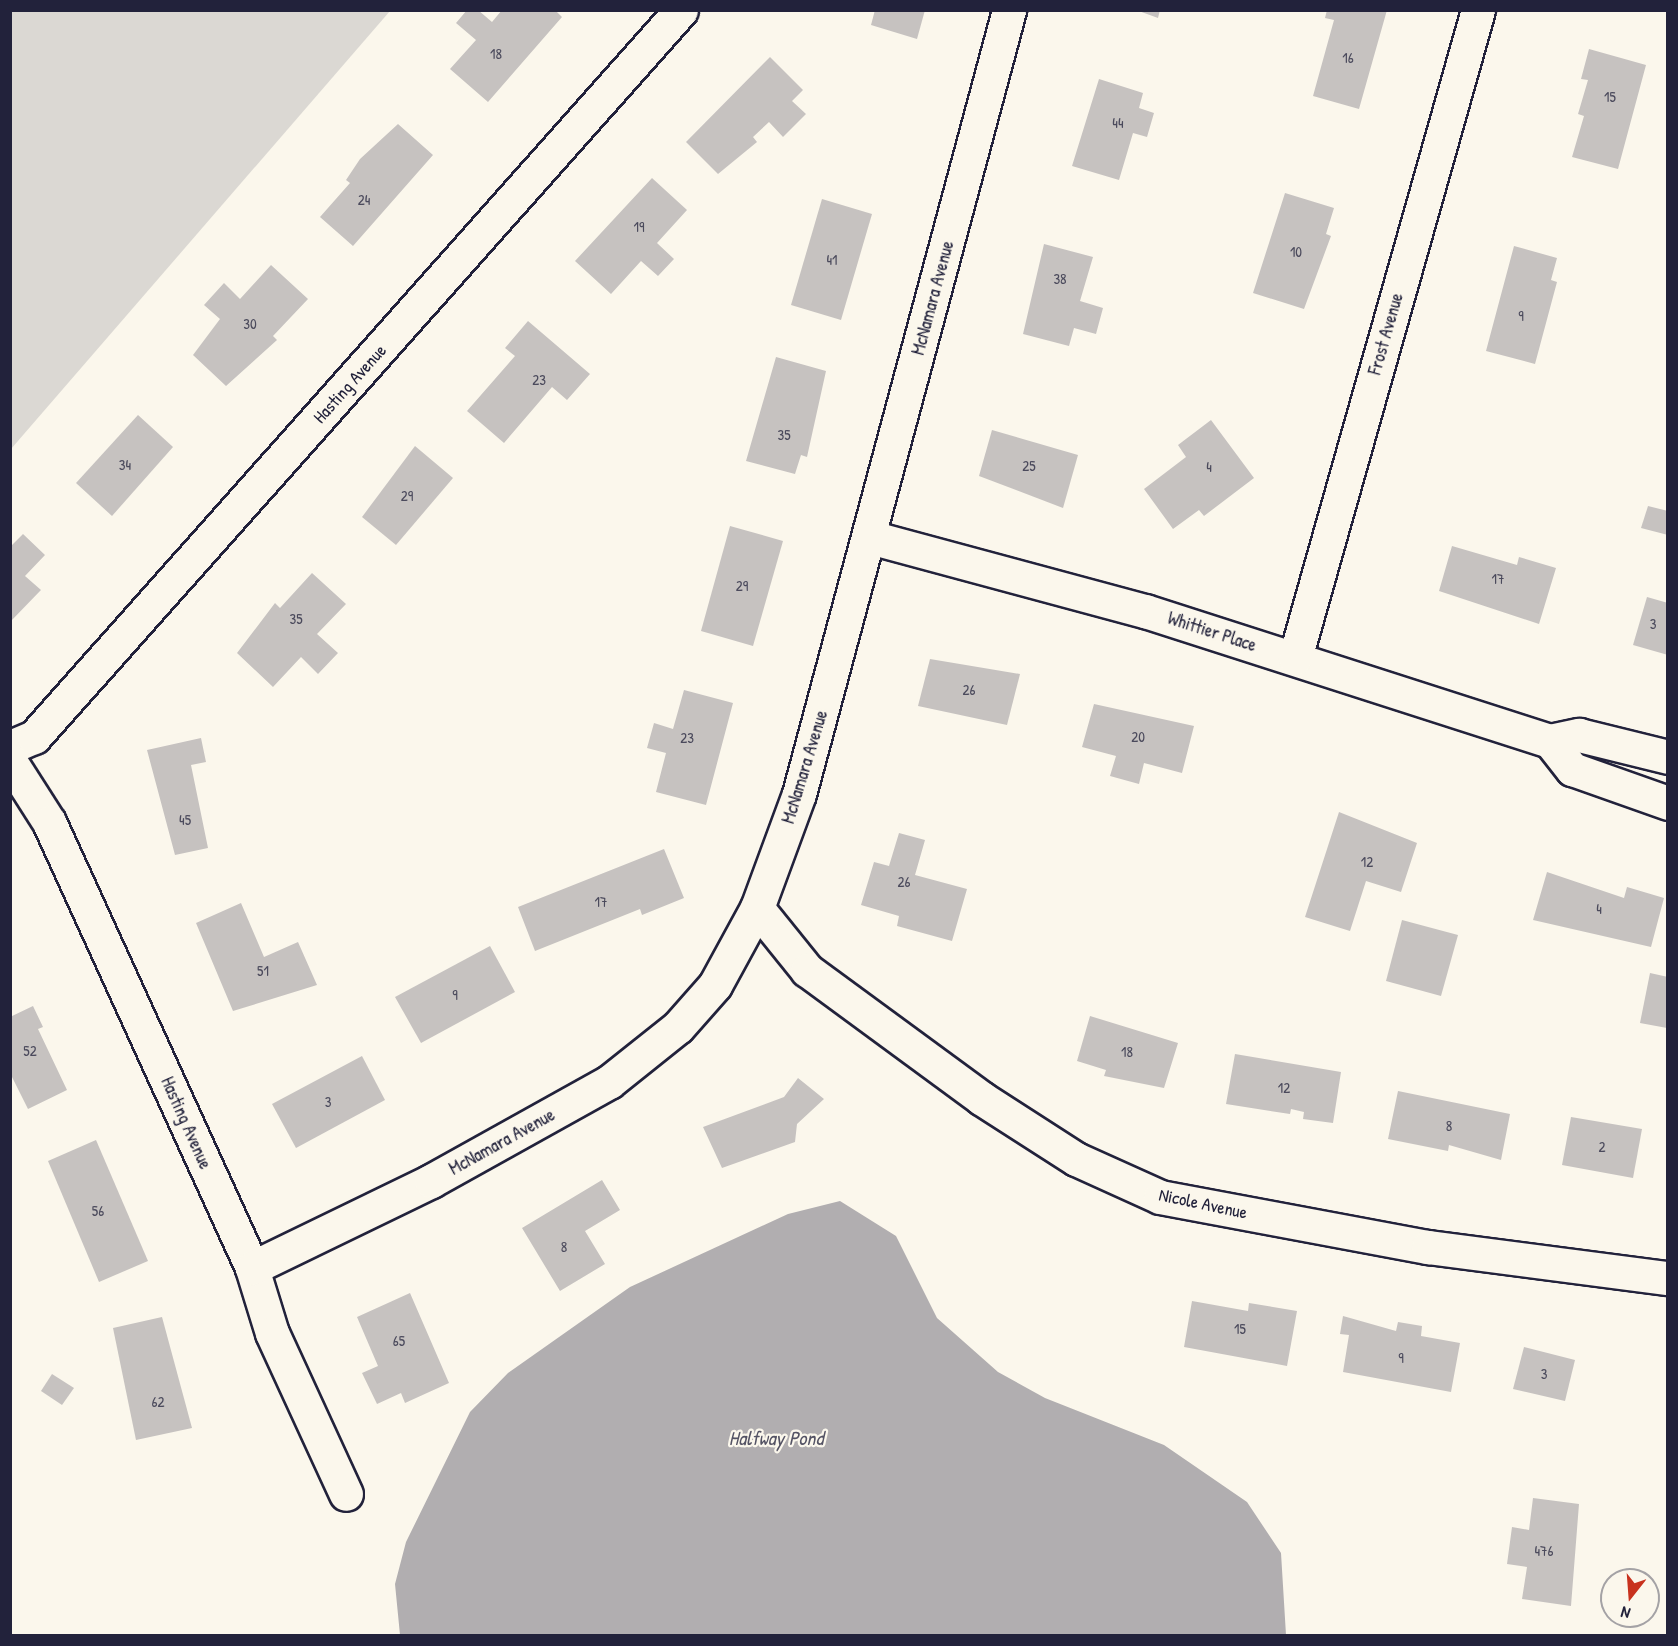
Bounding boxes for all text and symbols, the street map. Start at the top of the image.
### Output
house number: 18 [490,45,502,63]
house number: 16 [1342,49,1354,67]
house number: 15 [1604,88,1616,106]
house number: 44 [1112,114,1124,132]
house number: 24 [358,191,370,209]
house number: 19 [634,218,644,236]
street label: McNamara Avenue [907,239,959,357]
house number: 10 [1290,243,1302,261]
house number: 41 [826,251,838,269]
house number: 38 [1053,270,1067,288]
street label: Frost Avenue [1364,291,1408,377]
house number: 9 [1518,307,1524,325]
house number: 30 [243,315,257,333]
street label: Hasting Avenue [309,340,391,428]
house number: 23 [532,371,546,389]
house number: 35 [777,426,791,444]
house number: 34 [119,456,131,474]
house number: 25 [1022,457,1036,475]
house number: 4 [1206,458,1212,476]
house number: 29 [401,487,413,505]
house number: 17 [1492,570,1504,588]
house number: 29 [736,577,748,595]
street label: Whittier Place [1165,608,1259,656]
house number: 35 [289,610,303,628]
house number: 3 [1650,615,1656,633]
house number: 26 [962,681,976,699]
street label: McNamara Avenue [778,708,832,826]
house number: 20 [1131,728,1145,746]
house number: 23 [680,729,694,747]
house number: 45 [179,811,191,829]
house number: 12 [1361,853,1373,871]
house number: 26 [897,873,911,891]
house number: 17 [595,893,607,911]
house number: 4 [1596,900,1602,918]
house number: 51 [257,962,269,980]
house number: 9 [452,986,458,1004]
house number: 52 [23,1042,37,1060]
house number: 18 [1121,1043,1133,1061]
street label: Hasting Avenue [156,1074,216,1172]
house number: 12 [1278,1079,1290,1097]
house number: 3 [325,1093,331,1111]
street label: McNamara Avenue [445,1104,559,1180]
house number: 8 [1446,1117,1452,1135]
house number: 2 [1598,1138,1606,1156]
street label: Nicole Avenue [1157,1184,1249,1224]
house number: 56 [92,1202,104,1220]
house number: 8 [561,1238,567,1256]
house number: 15 [1234,1320,1246,1338]
house number: 65 [393,1332,405,1350]
house number: 9 [1398,1349,1404,1367]
house number: 3 [1541,1365,1547,1383]
house number: 62 [151,1393,165,1411]
water label: Halfway Pond [729,1425,823,1449]
house number: 476 [1534,1542,1554,1560]
north arrow [1600,1568,1660,1628]
text: N [1618,1602,1633,1625]

